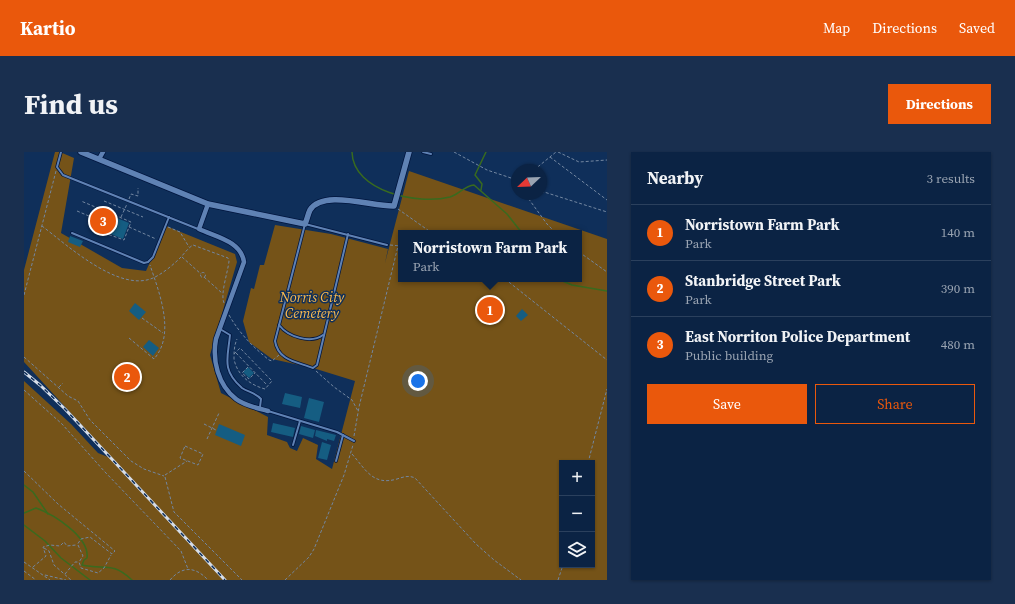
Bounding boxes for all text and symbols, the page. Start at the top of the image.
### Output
text: Kartio [20,15,76,41]
text: Map [823,18,850,38]
text: Directions [872,18,937,38]
text: Saved [959,18,995,38]
button: Directions [888,84,991,124]
text: Find us [24,85,118,123]
north arrow [511,164,547,200]
text: Nearby [647,166,703,190]
text: 3 results [927,170,975,187]
pin: 3 [90,206,116,236]
text: Norristown Farm Park [685,214,839,235]
text: 1 [656,224,664,241]
text: 140 m [941,224,975,241]
popup [398,230,582,282]
text: Park [685,235,712,252]
text: Norristown Farm Park [413,237,567,258]
text: Park [413,258,439,275]
text: Stanbridge Street Park [685,270,841,291]
text: 2 [656,280,664,297]
text: 390 m [941,280,975,297]
park label: Norris City Cemetery [279,287,345,323]
text: Park [685,291,712,308]
pin: 1 [477,295,503,325]
text: East Norriton Police Department [685,326,910,347]
text: 3 [656,336,664,353]
text: 480 m [941,336,975,353]
text: Public building [685,347,773,364]
pin: 2 [114,362,140,392]
your location [408,371,428,391]
button: Save [647,384,807,424]
button: Share [815,384,975,424]
map controls [559,460,595,568]
button: + [559,460,595,496]
button: − [559,496,595,532]
button: layers [559,532,595,568]

